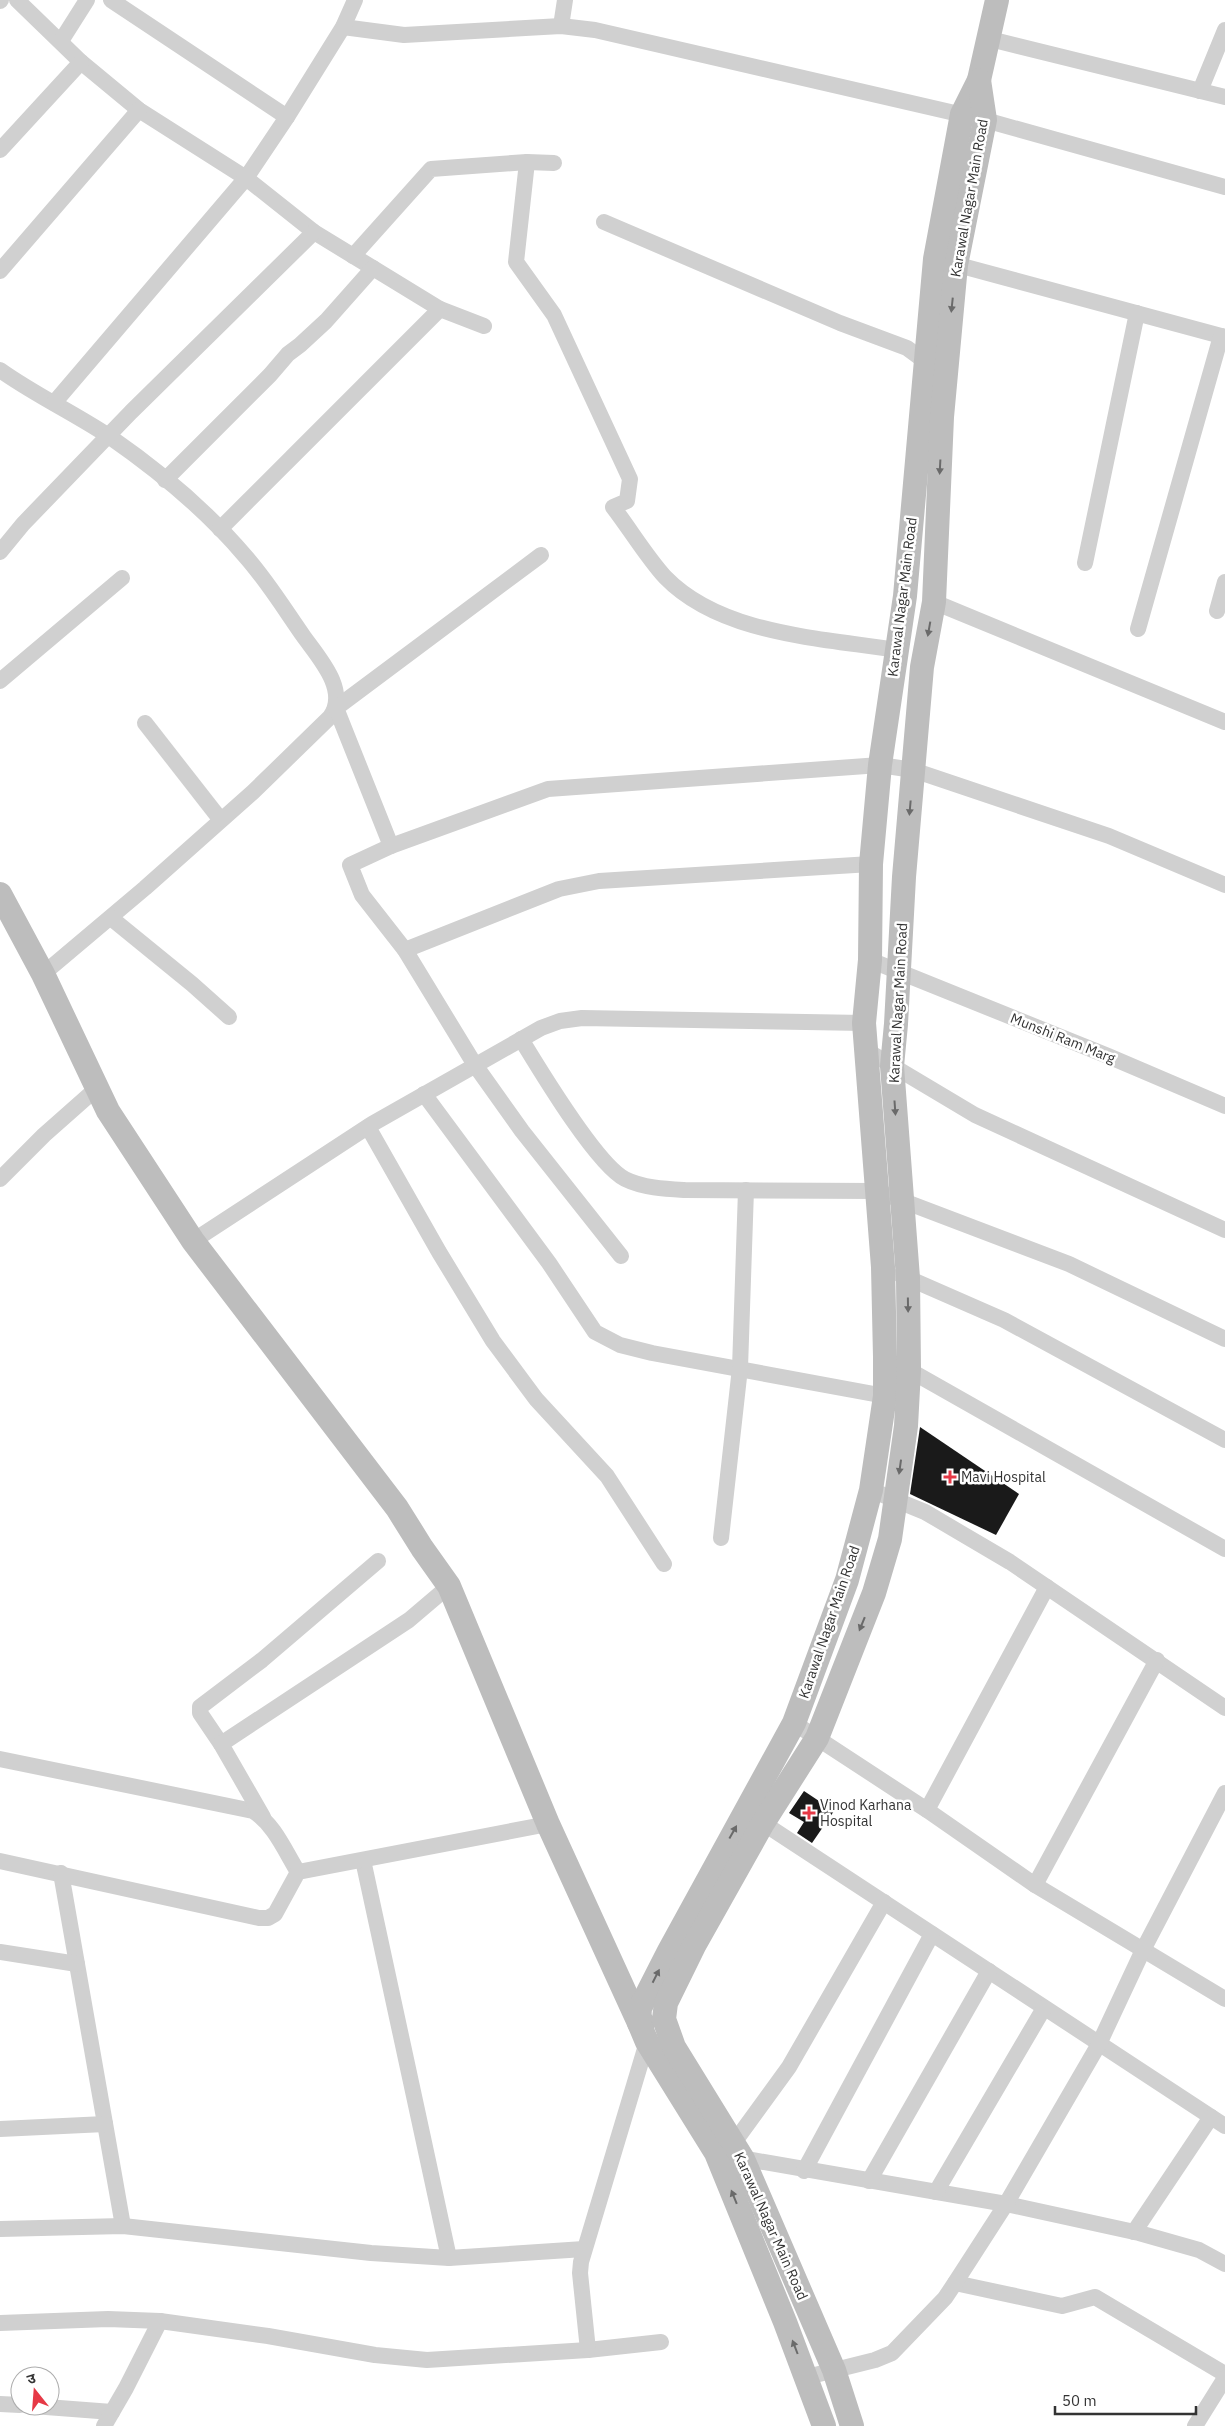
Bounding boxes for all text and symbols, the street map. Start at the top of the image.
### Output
street label: Karawal Nagar Main Road [946,117,992,279]
one-way arrow [948,298,956,314]
one-way arrow [935,460,943,476]
street label: Karawal Nagar Main Road [883,516,921,678]
one-way arrow [924,622,932,638]
one-way arrow [906,800,914,816]
street label: Karawal Nagar Main Road [885,922,911,1084]
street label: Munshi Ram Marg [1008,1009,1119,1067]
one-way arrow [891,1100,899,1116]
one-way arrow [904,1297,912,1313]
one-way arrow [896,1459,904,1475]
place label: Mavi Hospital [961,1468,1046,1486]
marker: Mavi Hospital [943,1470,957,1484]
street label: Karawal Nagar Main Road [794,1543,864,1701]
one-way arrow [857,1617,865,1631]
place label: Vinod Karhana Hospital [820,1796,912,1830]
marker: Vinod Karhana Hospital [802,1806,816,1820]
one-way arrow [729,1825,737,1840]
one-way arrow [652,1968,660,1983]
street label: Karawal Nagar Main Road [730,2149,812,2303]
one-way arrow [730,2190,738,2204]
one-way arrow [791,2340,798,2355]
north arrow [10,2366,60,2416]
text: उ [25,2369,39,2388]
scale bar [1055,2384,1196,2416]
text: 50 m [1062,2391,1097,2410]

